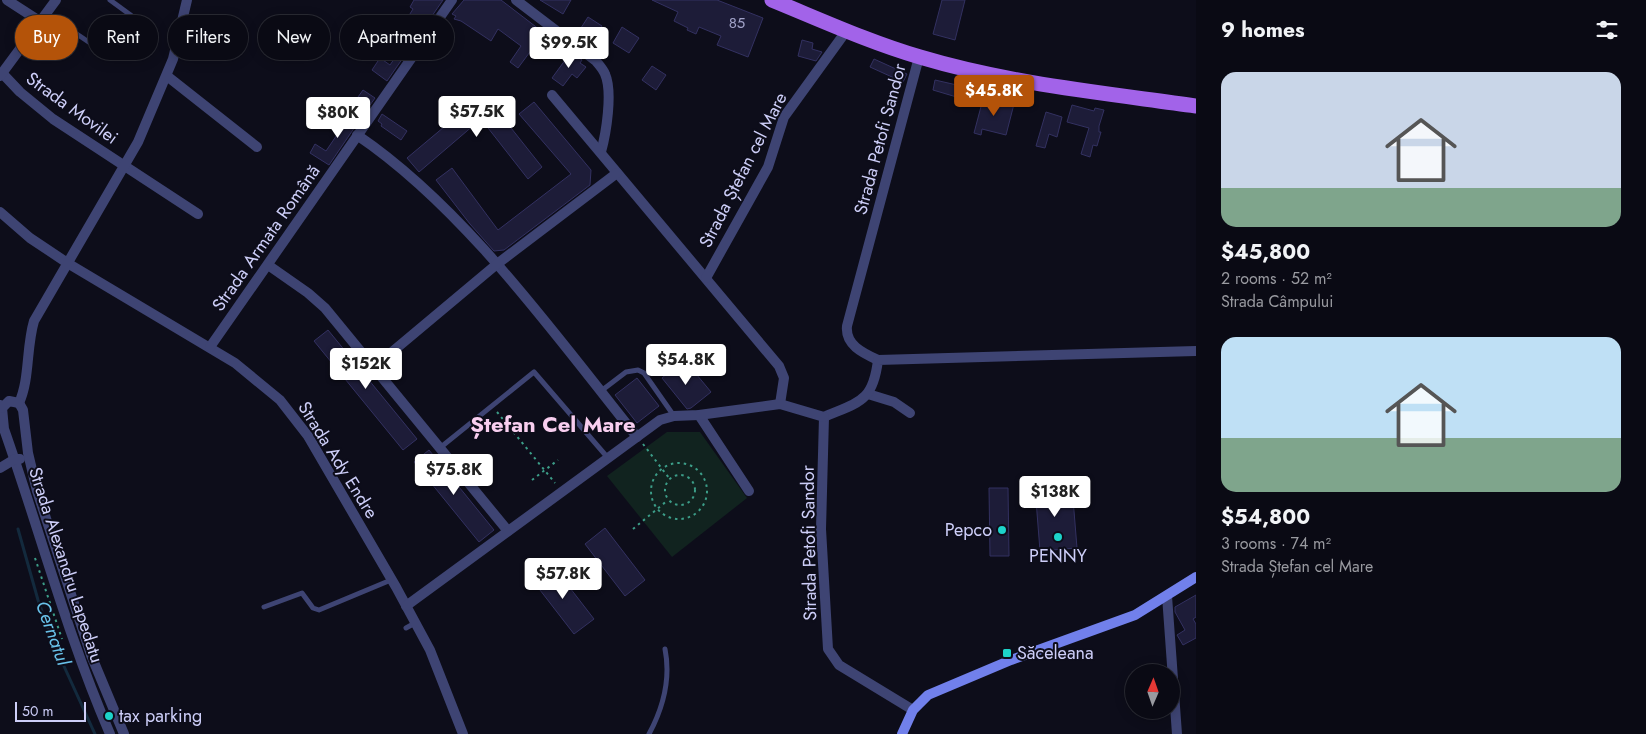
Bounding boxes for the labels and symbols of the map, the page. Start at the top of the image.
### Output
house number: 85 [729,12,745,34]
pin: $99.5K [528,27,610,69]
street label: Strada Petofi Sandor [847,60,913,217]
street label: Strada Movilei [21,66,123,150]
pin: $45.8K [953,74,1035,117]
street label: Strada Ștefan cel Mare [693,88,793,252]
pin: $80K [308,96,368,139]
pin: $57.5K [436,96,518,138]
street label: Strada Armata Română [206,160,326,316]
pin: $54.8K [645,344,727,386]
pin: $152K [331,348,401,390]
street label: Strada Ady Endre [292,396,384,524]
district label: Ștefan Cel Mare [470,408,636,440]
pin: $75.8K [413,454,495,496]
street label: Strada Alexandru Lapedatu [22,464,110,666]
street label: Strada Petofi Sandor [795,464,823,621]
pin: $138K [1020,476,1090,518]
place label: Pepco [945,517,992,543]
marker: Pepco [996,524,1008,536]
marker: PENNY [1052,531,1064,543]
place label: PENNY [1029,543,1088,569]
pin: $57.8K [522,558,604,600]
water label: Cernatul [29,597,77,670]
place label: Săceleana [1017,640,1094,666]
marker: Săceleana [1001,647,1013,659]
north arrow [1125,664,1180,719]
scale bar [15,699,86,722]
place label: tax parking [119,703,202,729]
marker: tax parking [103,710,115,722]

